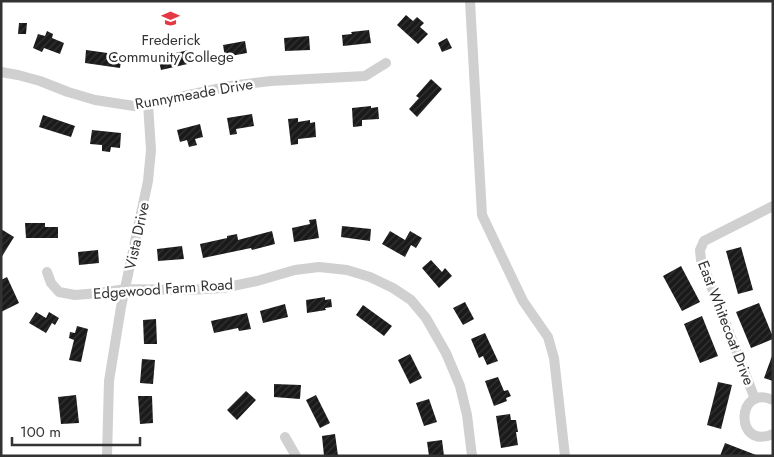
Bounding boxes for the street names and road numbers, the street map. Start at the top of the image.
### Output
street label: Runnymeade Drive [133,73,255,115]
street label: Vista Drive [119,200,155,272]
street label: East Whitecoat Drive [692,258,760,389]
street label: Edgewood Farm Road [92,273,234,305]

